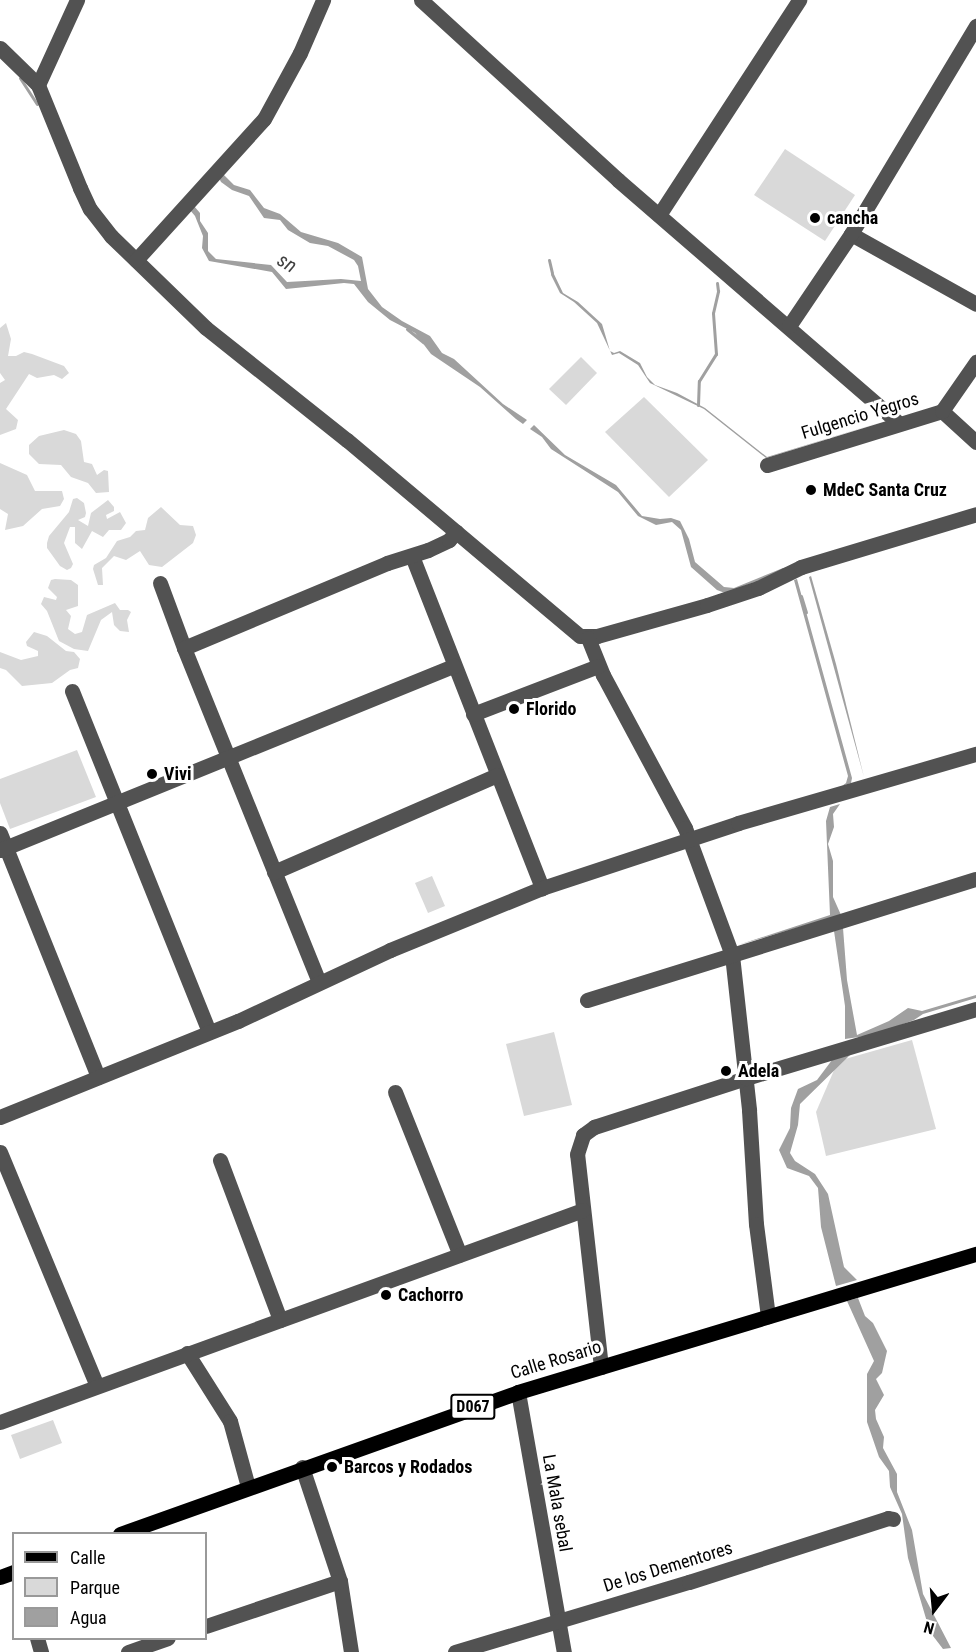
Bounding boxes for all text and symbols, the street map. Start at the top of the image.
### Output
place label: cancha [827,207,878,229]
marker: cancha [808,211,822,225]
water label: sn [273,248,301,278]
street label: Fulgencio Yegros [799,388,921,444]
place label: MdeC Santa Cruz [823,479,947,501]
marker: MdeC Santa Cruz [804,483,818,497]
place label: Florido [526,698,576,720]
marker: Florido [507,702,521,716]
place label: Vivi [164,763,192,785]
marker: Vivi [145,767,159,781]
place label: Adela [738,1060,779,1082]
marker: Adela [719,1064,733,1078]
place label: Cachorro [398,1284,463,1306]
marker: Cachorro [379,1288,393,1302]
street label: Calle Rosario [508,1336,604,1384]
road number: D067 [449,1394,497,1420]
street label: La Mala sebal [538,1453,576,1553]
place label: Barcos y Rodados [344,1456,472,1478]
marker: Barcos y Rodados [325,1460,339,1474]
legend [12,1532,207,1640]
street label: De los Dementores [601,1537,735,1597]
text: Calle [70,1547,106,1568]
text: Parque [70,1577,120,1598]
north arrow [904,1580,964,1640]
text: Agua [70,1607,107,1628]
text: N [922,1617,936,1638]

